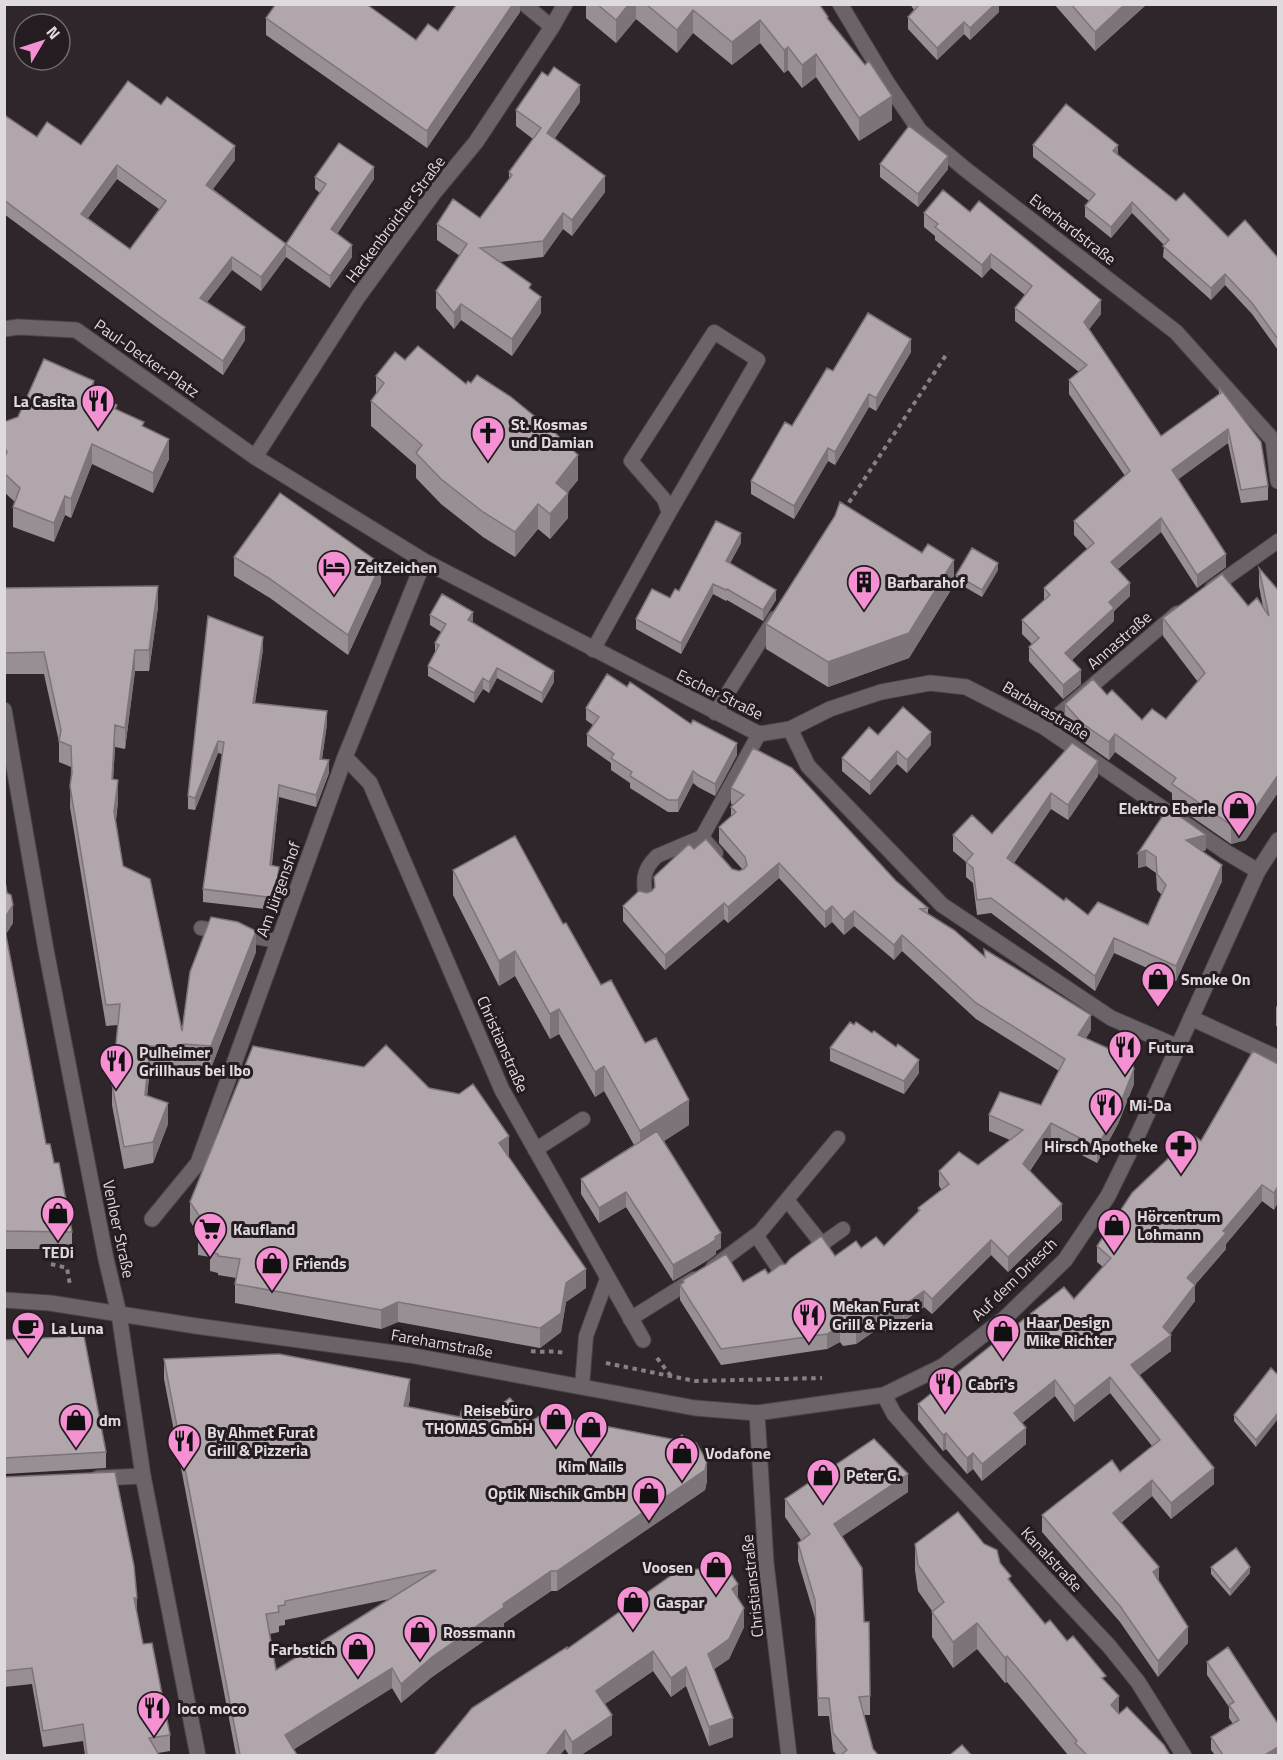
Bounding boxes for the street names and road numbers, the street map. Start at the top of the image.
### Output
street label: Hackenbroicher Straße [339,151,451,287]
street label: Everhardstraße [1025,187,1121,271]
street label: Paul-Decker-Platz [90,313,204,403]
street label: Annastraße [1081,605,1157,675]
street label: Escher Straße [673,663,767,725]
street label: Barbarastraße [998,675,1094,745]
street label: Am Jürgenshof [250,837,307,940]
street label: Christianstraße [471,992,535,1096]
street label: Venloer Straße [97,1178,141,1280]
street label: Auf dem Driesch [966,1232,1062,1326]
street label: Farehamstraße [389,1322,495,1364]
street label: Kanalstraße [1016,1521,1088,1597]
street label: Christianstraße [735,1533,769,1639]

